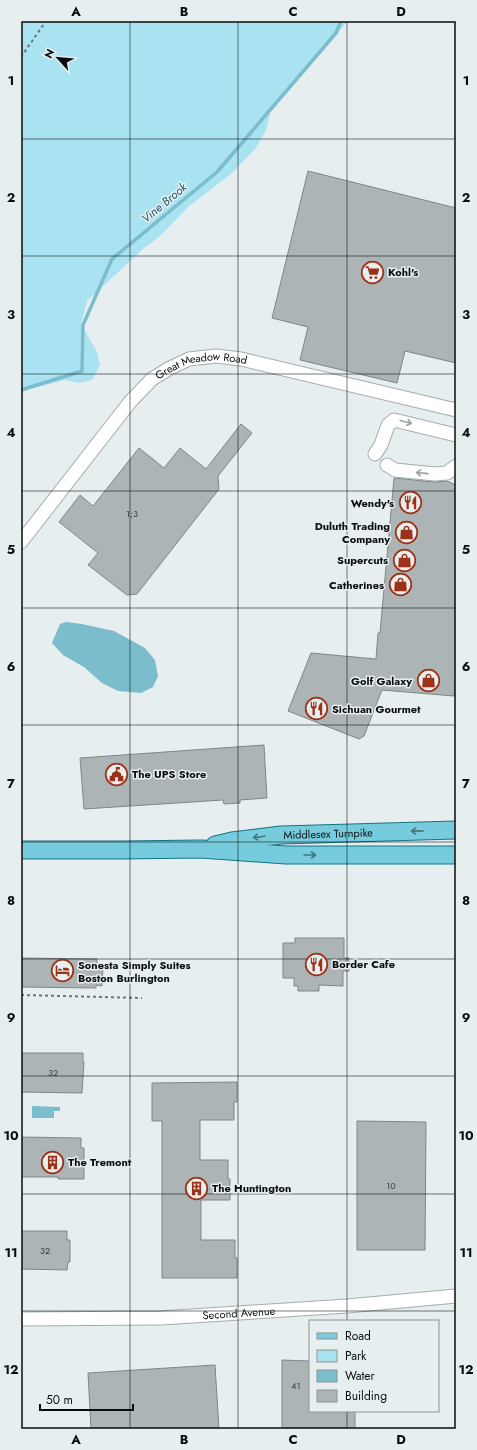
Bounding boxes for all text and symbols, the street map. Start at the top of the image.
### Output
text: A [70,2,81,21]
text: B [180,2,189,21]
text: C [288,2,298,21]
text: D [396,2,406,21]
north arrow [38,38,78,78]
text: N [40,46,58,61]
text: 1 [8,71,14,90]
text: 1 [463,71,469,90]
water label: Vine Brook [137,178,191,227]
text: 2 [7,188,15,207]
text: 2 [462,188,470,207]
supermarket icon: Kohl's [359,259,385,285]
place label: Kohl's [388,264,418,280]
text: 3 [7,305,15,324]
text: 3 [462,305,470,324]
street label: Great Meadow Road [152,348,249,383]
one-way arrow [399,419,412,426]
text: 4 [6,423,16,442]
text: 4 [461,423,471,442]
one-way arrow [416,469,429,477]
restaurant icon: Wendy's [397,490,423,516]
place label: Wendy's [351,495,394,511]
house number: 1;3 [126,507,138,520]
place label: Duluth Trading Company [315,518,390,547]
shop icon: Duluth Trading Company [393,519,419,545]
text: 5 [7,540,15,559]
text: 5 [462,540,470,559]
shop icon: Supercuts [391,547,417,573]
place label: Supercuts [337,552,388,568]
shop icon: Catherines [387,572,413,598]
place label: Catherines [329,577,384,593]
text: 6 [7,657,16,676]
text: 6 [462,657,471,676]
shop icon: Golf Galaxy [415,668,441,694]
place label: Golf Galaxy [351,673,412,689]
restaurant icon: Sichuan Gourmet [303,696,329,722]
place label: Sichuan Gourmet [332,701,421,717]
public building icon: The UPS Store [103,761,129,787]
place label: The UPS Store [132,766,206,782]
text: 7 [7,774,15,793]
text: 7 [462,774,470,793]
street label: Middlesex Turnpike [283,824,373,843]
one-way arrow [411,827,424,835]
one-way arrow [253,833,266,841]
one-way arrow [303,851,316,859]
text: 8 [7,891,15,910]
text: 8 [462,891,470,910]
restaurant icon: Border Cafe [303,951,329,977]
place label: Border Cafe [332,956,395,972]
place label: Sonesta Simply Suites Boston Burlington [78,957,191,986]
hotel icon: Sonesta Simply Suites Boston Burlington [49,958,75,984]
text: 9 [7,1008,16,1027]
text: 9 [462,1008,471,1027]
house number: 32 [48,1066,58,1079]
text: 10 [3,1126,19,1145]
text: 10 [458,1126,474,1145]
building icon: The Tremont [40,1149,66,1175]
place label: The Tremont [68,1154,132,1170]
building icon: The Huntington [183,1175,209,1201]
house number: 10 [386,1179,396,1192]
place label: The Huntington [212,1180,291,1196]
text: 11 [4,1243,18,1262]
text: 11 [459,1243,473,1262]
house number: 32 [40,1244,50,1257]
street label: Second Avenue [202,1303,276,1323]
legend [309,1320,439,1412]
text: Road [345,1327,371,1345]
text: Park [345,1347,367,1365]
text: 12 [3,1360,19,1379]
text: 12 [458,1360,474,1379]
text: Water [345,1367,376,1385]
house number: 41 [291,1379,301,1392]
scale bar [40,1386,133,1412]
text: Building [345,1387,387,1405]
text: 50 m [46,1391,73,1409]
text: A [70,1430,81,1449]
text: B [180,1430,189,1449]
text: C [288,1430,298,1449]
text: D [396,1430,406,1449]

